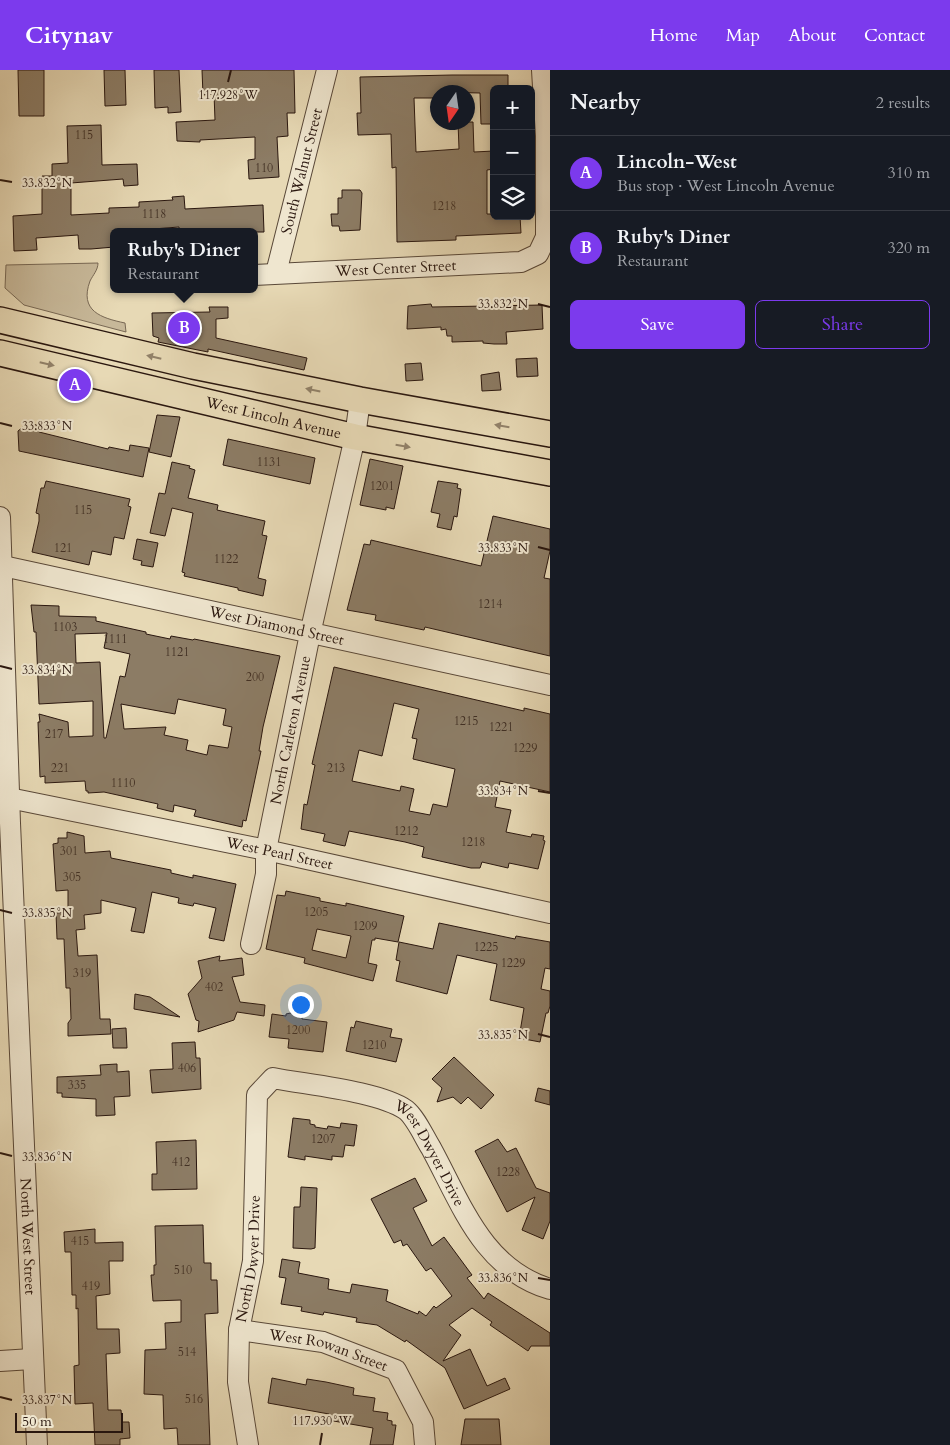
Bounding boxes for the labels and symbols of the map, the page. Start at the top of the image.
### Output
north arrow [430,85,475,130]
text: 117.928°W [198,87,258,103]
street label: South Walnut Street [276,106,327,236]
house number: 115 [75,127,93,143]
house number: 110 [255,160,273,176]
text: 33.832°N [22,175,73,191]
house number: 1218 [432,198,456,214]
house number: 1118 [142,206,166,222]
street label: West Center Street [334,255,457,281]
text: 33.832°N [478,296,529,312]
pin: B [168,309,200,347]
one-way arrow [146,353,161,361]
one-way arrow [40,360,55,368]
pin: A [59,366,91,404]
one-way arrow [304,386,320,394]
street label: West Lincoln Avenue [203,392,344,443]
text: 33.833°N [22,418,73,434]
one-way arrow [494,421,510,429]
one-way arrow [395,442,411,450]
house number: 1131 [257,454,281,470]
house number: 1201 [370,478,394,494]
house number: 115 [74,502,92,518]
house number: 121 [54,540,72,556]
text: 33.833°N [478,540,529,556]
house number: 1122 [214,551,238,567]
house number: 1214 [478,596,502,612]
street label: West Diamond Street [206,601,346,650]
house number: 1103 [53,619,77,635]
house number: 1111 [103,631,127,647]
house number: 1121 [165,644,189,660]
street label: North Carleton Avenue [266,654,315,806]
text: 33.834°N [22,662,73,678]
house number: 200 [246,669,264,685]
house number: 1215 [454,713,478,729]
house number: 1221 [489,719,513,735]
house number: 217 [45,726,63,742]
house number: 1229 [513,740,537,756]
house number: 221 [51,760,69,776]
house number: 213 [327,760,345,776]
house number: 1110 [111,775,135,791]
text: 33.834°N [478,783,529,799]
house number: 1212 [394,823,418,839]
street label: West Pearl Street [223,832,335,875]
house number: 1218 [461,834,485,850]
house number: 301 [60,843,78,859]
house number: 305 [63,869,81,885]
house number: 1205 [304,904,328,920]
text: 33.835°N [22,905,73,921]
house number: 1209 [353,918,377,934]
house number: 1225 [474,939,498,955]
house number: 1229 [501,955,525,971]
house number: 319 [73,965,91,981]
house number: 402 [205,979,223,995]
your location [288,992,314,1018]
house number: 1200 [286,1022,310,1038]
text: 33.835°N [478,1027,529,1043]
house number: 1210 [362,1037,386,1053]
house number: 406 [178,1060,196,1076]
house number: 335 [68,1077,86,1093]
street label: West Dwyer Drive [390,1095,469,1210]
house number: 1207 [311,1131,335,1147]
text: 33.836°N [22,1149,73,1165]
house number: 412 [172,1154,190,1170]
house number: 1228 [496,1164,520,1180]
street label: North West Street [15,1178,40,1295]
street label: North Dwyer Drive [231,1195,265,1324]
house number: 415 [71,1233,89,1249]
house number: 510 [174,1262,192,1278]
text: 33.836°N [478,1270,529,1286]
house number: 419 [82,1278,100,1294]
street label: West Rowan Street [267,1324,391,1376]
house number: 514 [178,1344,196,1360]
house number: 516 [185,1391,203,1407]
text: 33.837°N [22,1392,73,1408]
scale bar [15,1410,122,1433]
text: 117.930°W [292,1413,352,1429]

